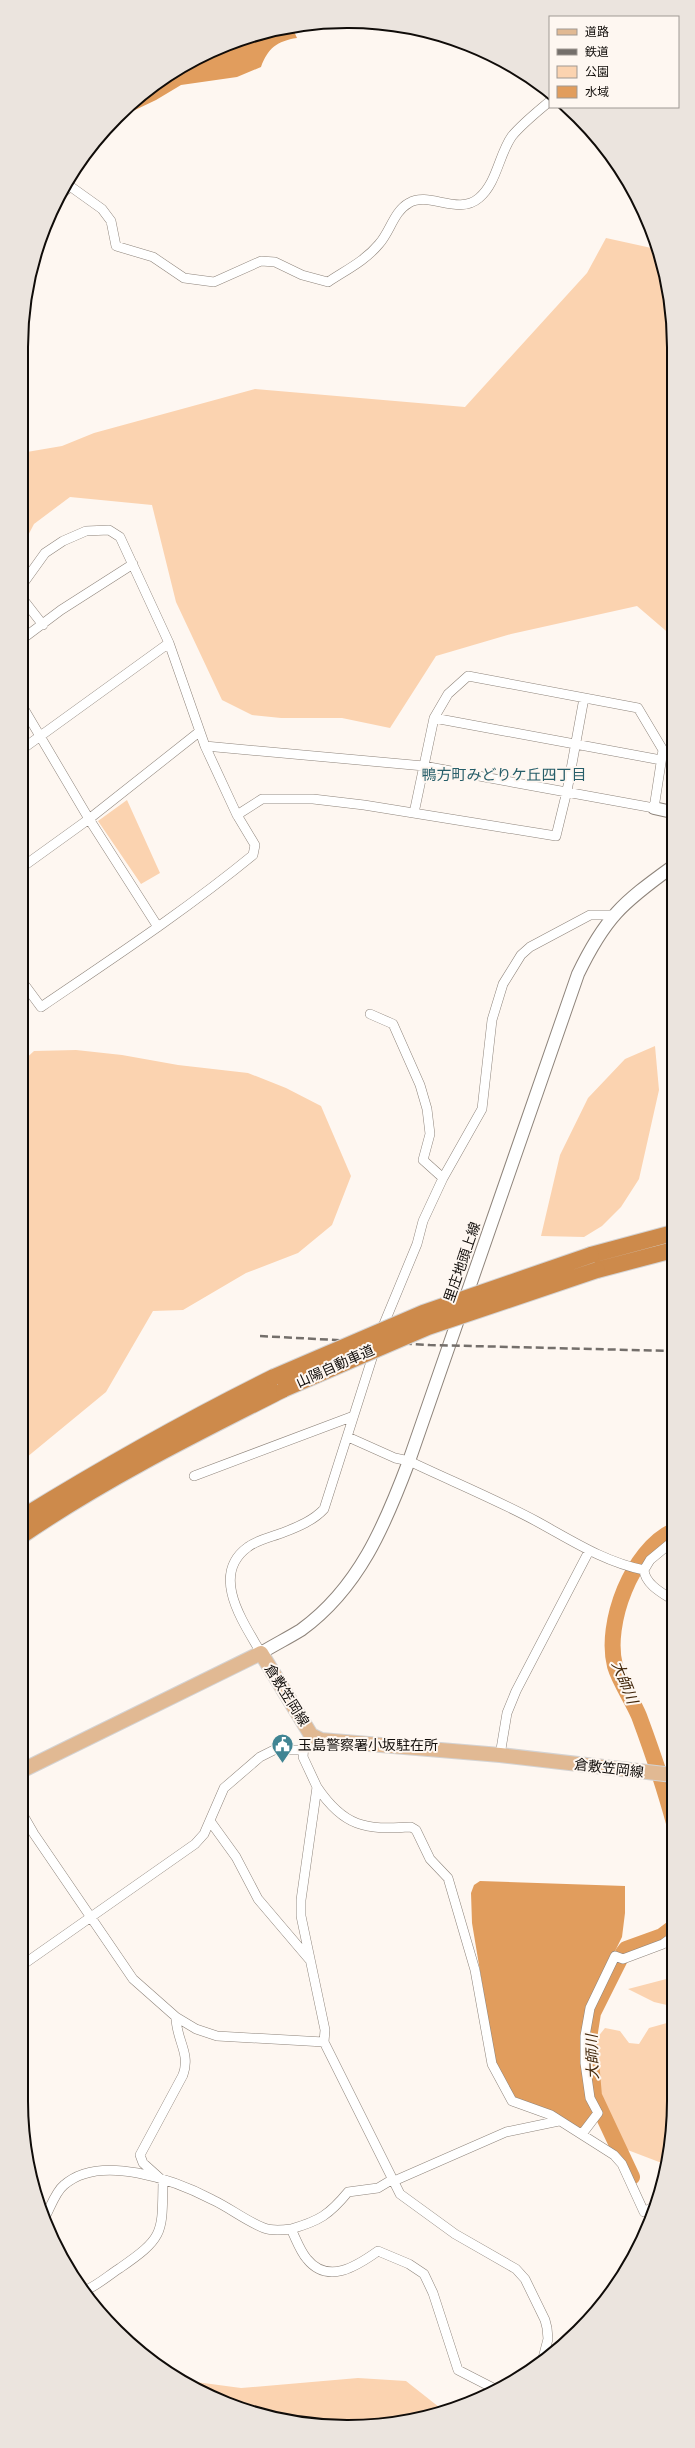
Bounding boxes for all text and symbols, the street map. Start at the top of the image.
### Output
legend [549,16,679,108]
text: 道路 [585,24,609,39]
text: 鉄道 [585,44,609,59]
text: 公園 [585,64,609,79]
text: 水域 [585,84,609,99]
district label: 鴨方町みどりケ丘四丁目 [421,765,587,784]
street label: 里庄地頭上線 [440,1219,484,1305]
street label: 山陽自動車道 [293,1341,377,1391]
water label: 大師川 [608,1658,643,1708]
street label: 倉敷笠岡線 [261,1661,313,1729]
public building icon: 玉島警察署小坂駐在所 [269,1732,295,1765]
place label: 玉島警察署小坂駐在所 [298,1736,438,1754]
street label: 倉敷笠岡線 [573,1755,645,1781]
water label: 大師川 [582,2032,602,2080]

